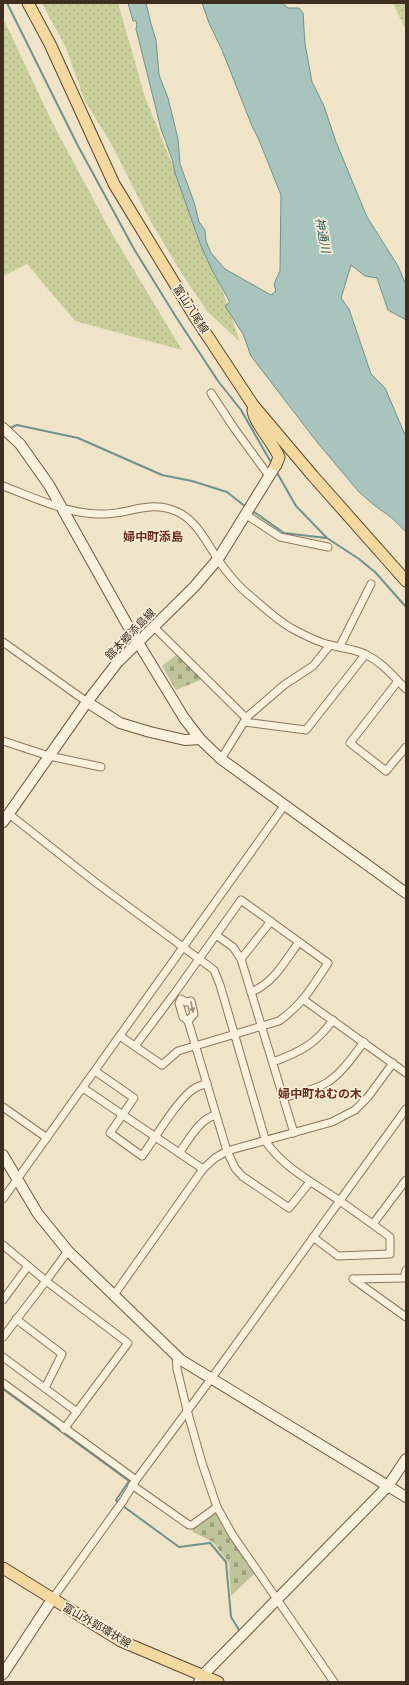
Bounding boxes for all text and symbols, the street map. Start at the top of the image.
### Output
water label: 神通川 [312,216,334,256]
street label: 富山八尾線 [170,282,212,336]
district label: 婦中町添島 [123,529,183,544]
street label: 舘本郷添島線 [102,605,158,663]
one-way arrow [189,1001,195,1014]
district label: 婦中町ねむの木 [278,1086,362,1101]
street label: 富山外郭環状線 [60,1600,134,1650]

